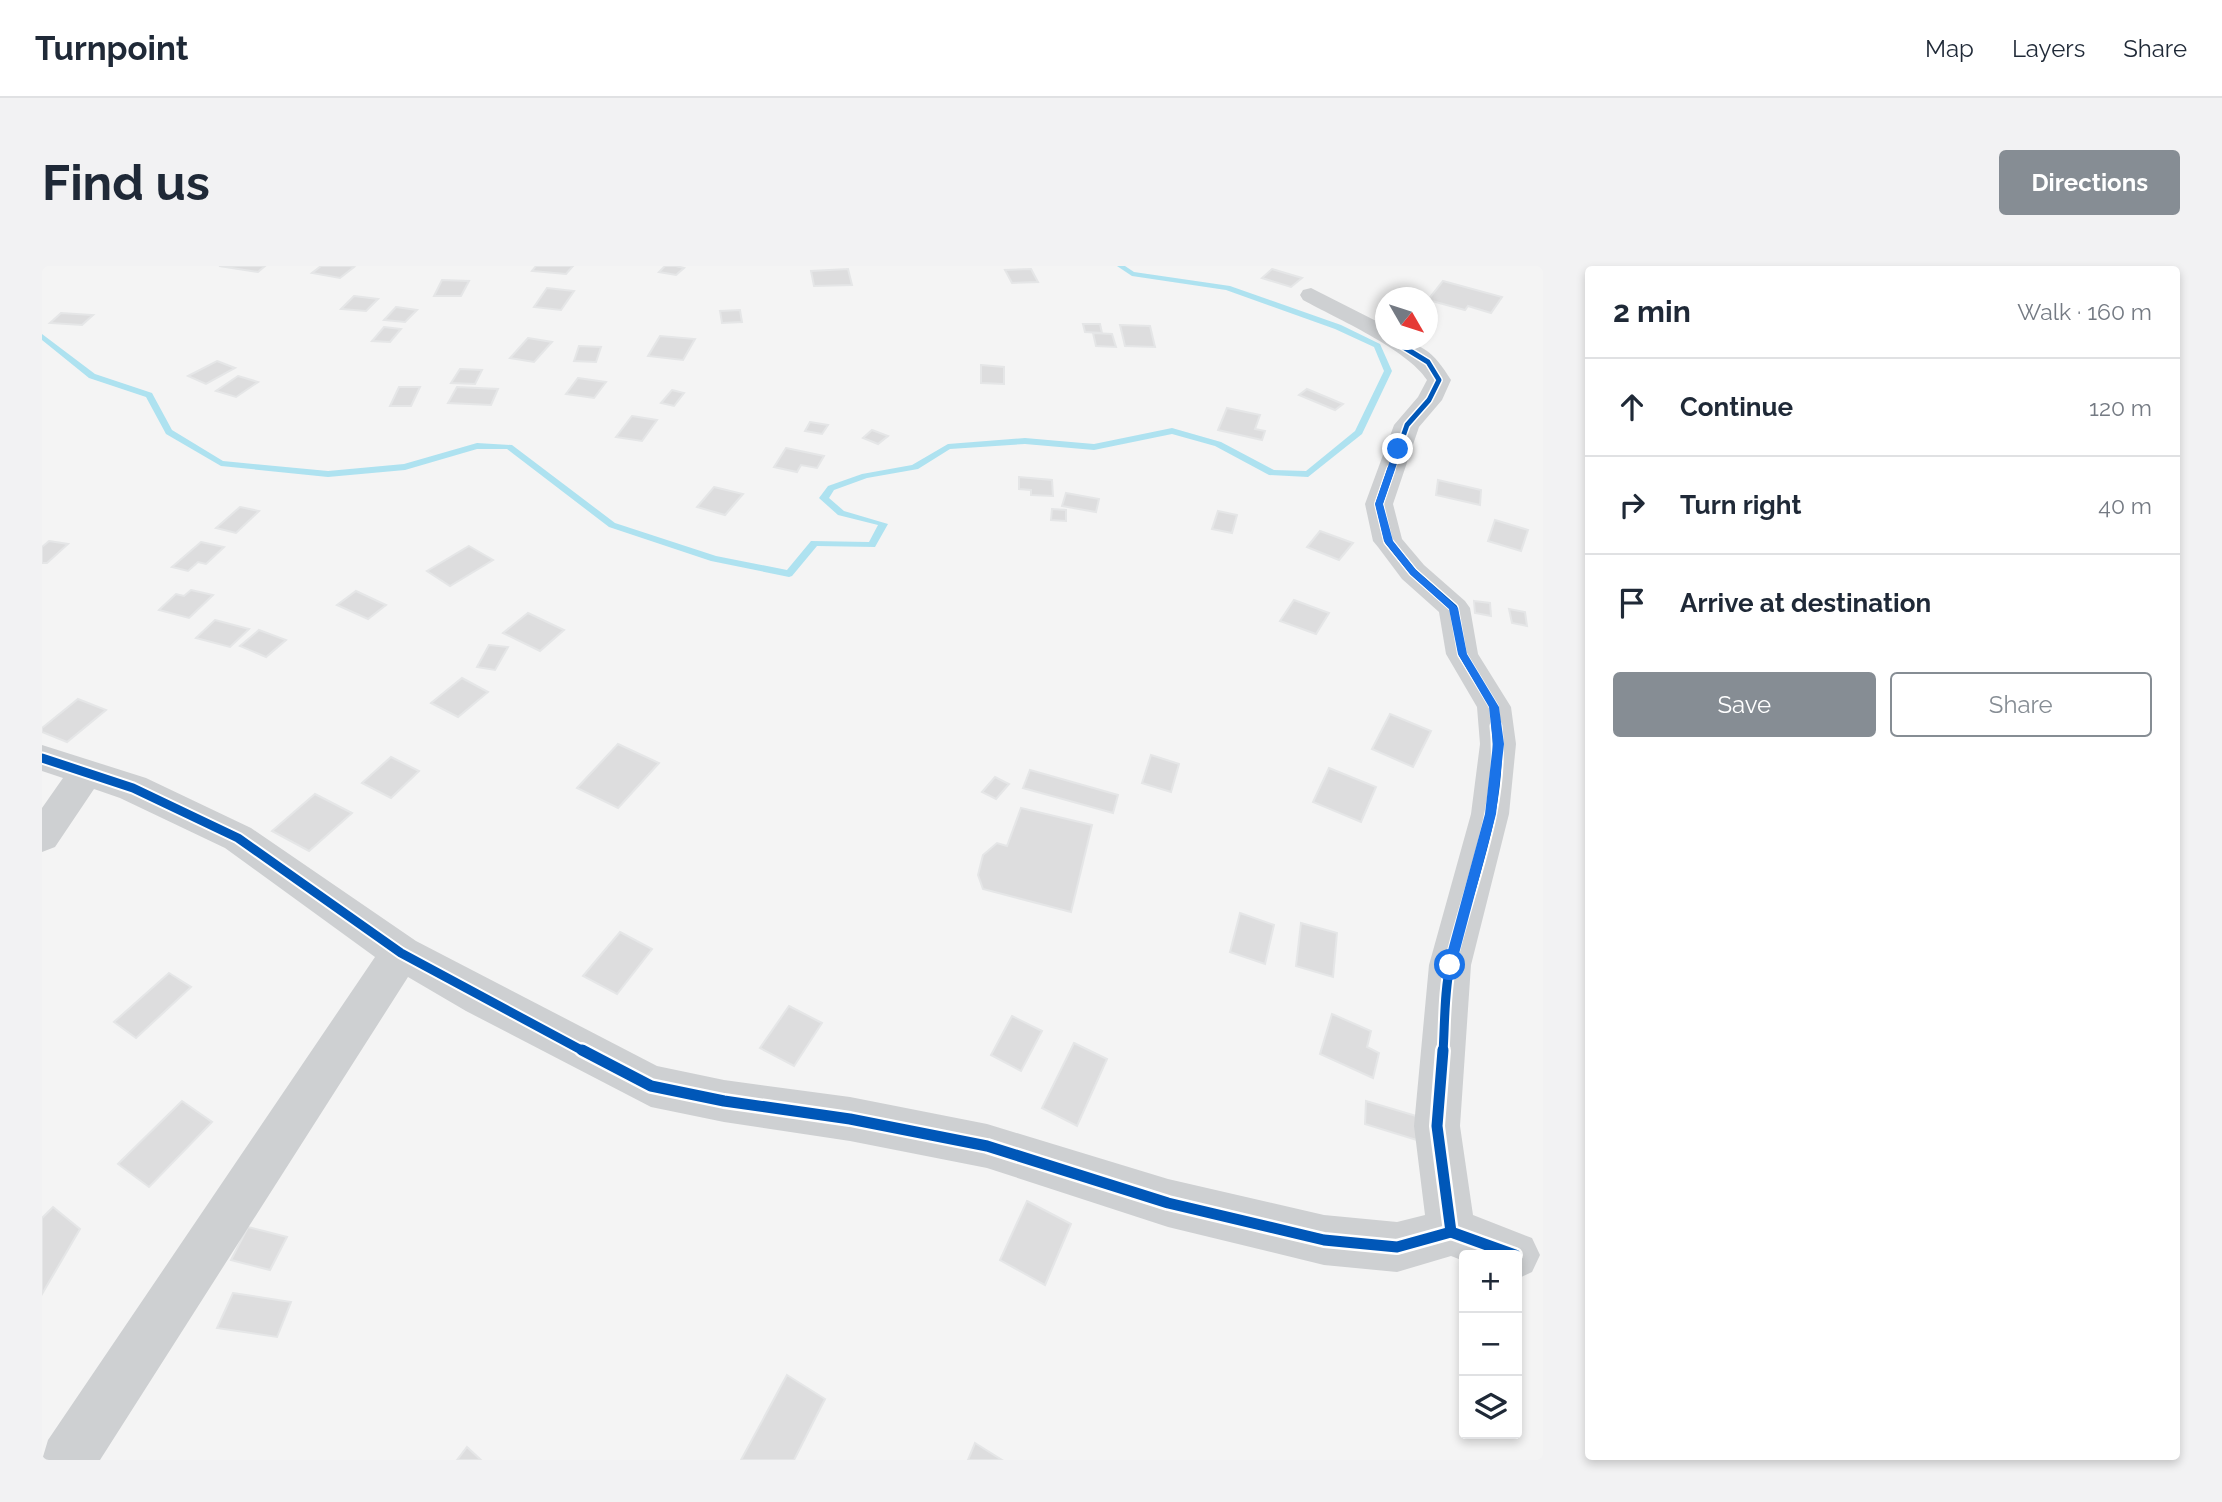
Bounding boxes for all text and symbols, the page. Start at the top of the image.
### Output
text: Turnpoint [35,29,188,68]
text: Map [1925,34,1974,63]
text: Layers [2012,34,2085,63]
text: Share [2123,34,2187,63]
button: Directions [1999,150,2180,215]
text: Find us [42,154,210,211]
north arrow [1375,287,1438,350]
text: 2 min [1613,294,1691,329]
text: Walk · 160 m [2017,298,2152,325]
icon: ahead [1613,388,1651,426]
text: Continue [1680,392,1793,422]
text: 120 m [2089,394,2152,421]
route end [1382,433,1413,464]
icon: right [1613,486,1651,524]
text: Turn right [1680,490,1801,520]
text: 40 m [2098,492,2152,519]
icon: arrive [1613,584,1651,622]
text: Arrive at destination [1680,588,1931,618]
button: Save [1613,672,1876,737]
button: Share [1890,672,2152,737]
route start [1434,949,1465,980]
map controls [1459,1250,1522,1439]
button: + [1459,1250,1522,1313]
button: − [1459,1313,1522,1376]
button: layers [1459,1376,1522,1439]

